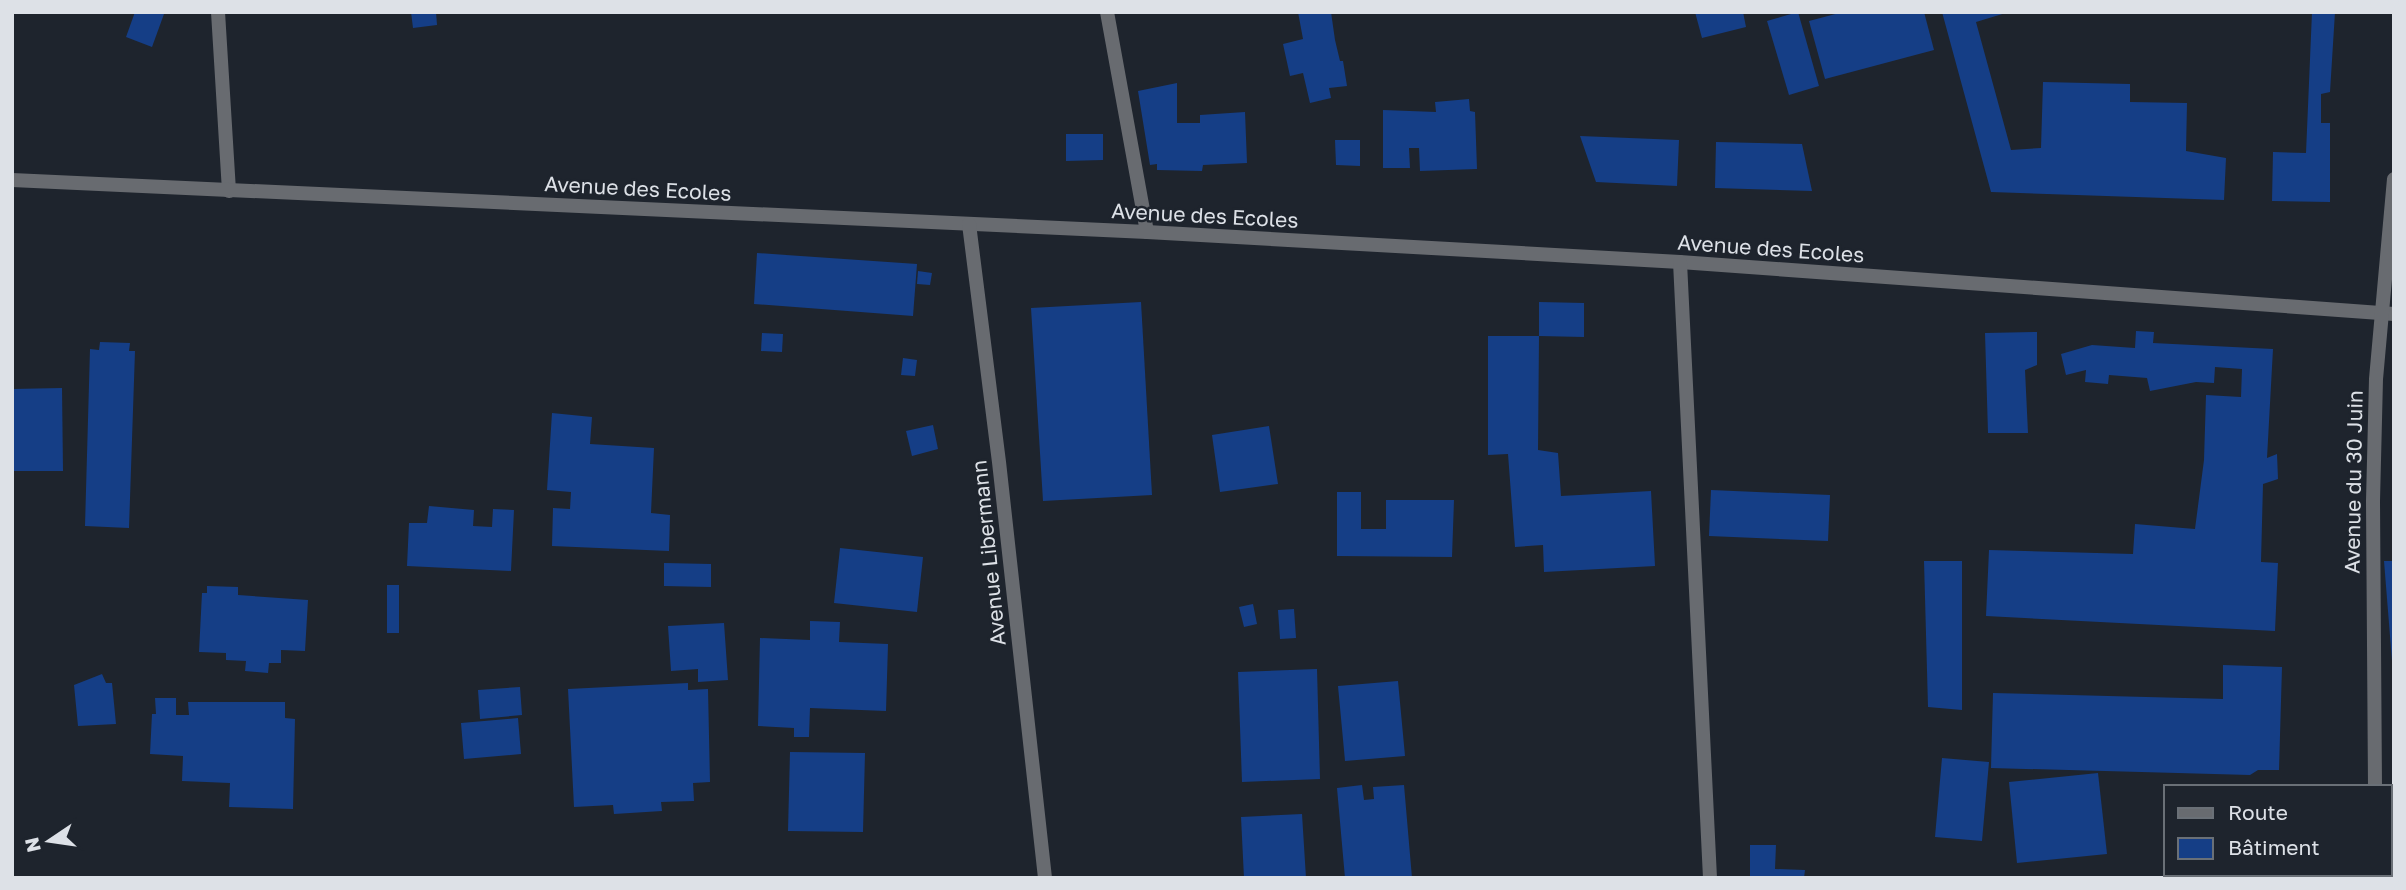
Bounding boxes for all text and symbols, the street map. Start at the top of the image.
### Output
street label: Avenue des Ecoles [544,170,732,206]
street label: Avenue des Ecoles [1111,197,1299,233]
street label: Avenue des Ecoles [1677,228,1865,268]
street label: Avenue du 30 Juin [2338,390,2368,574]
street label: Avenue Libermann [965,459,1011,647]
legend [2164,785,2392,876]
text: Route [2228,799,2288,825]
north arrow [14,806,84,876]
text: Bâtiment [2228,834,2320,860]
text: N [19,835,45,855]

